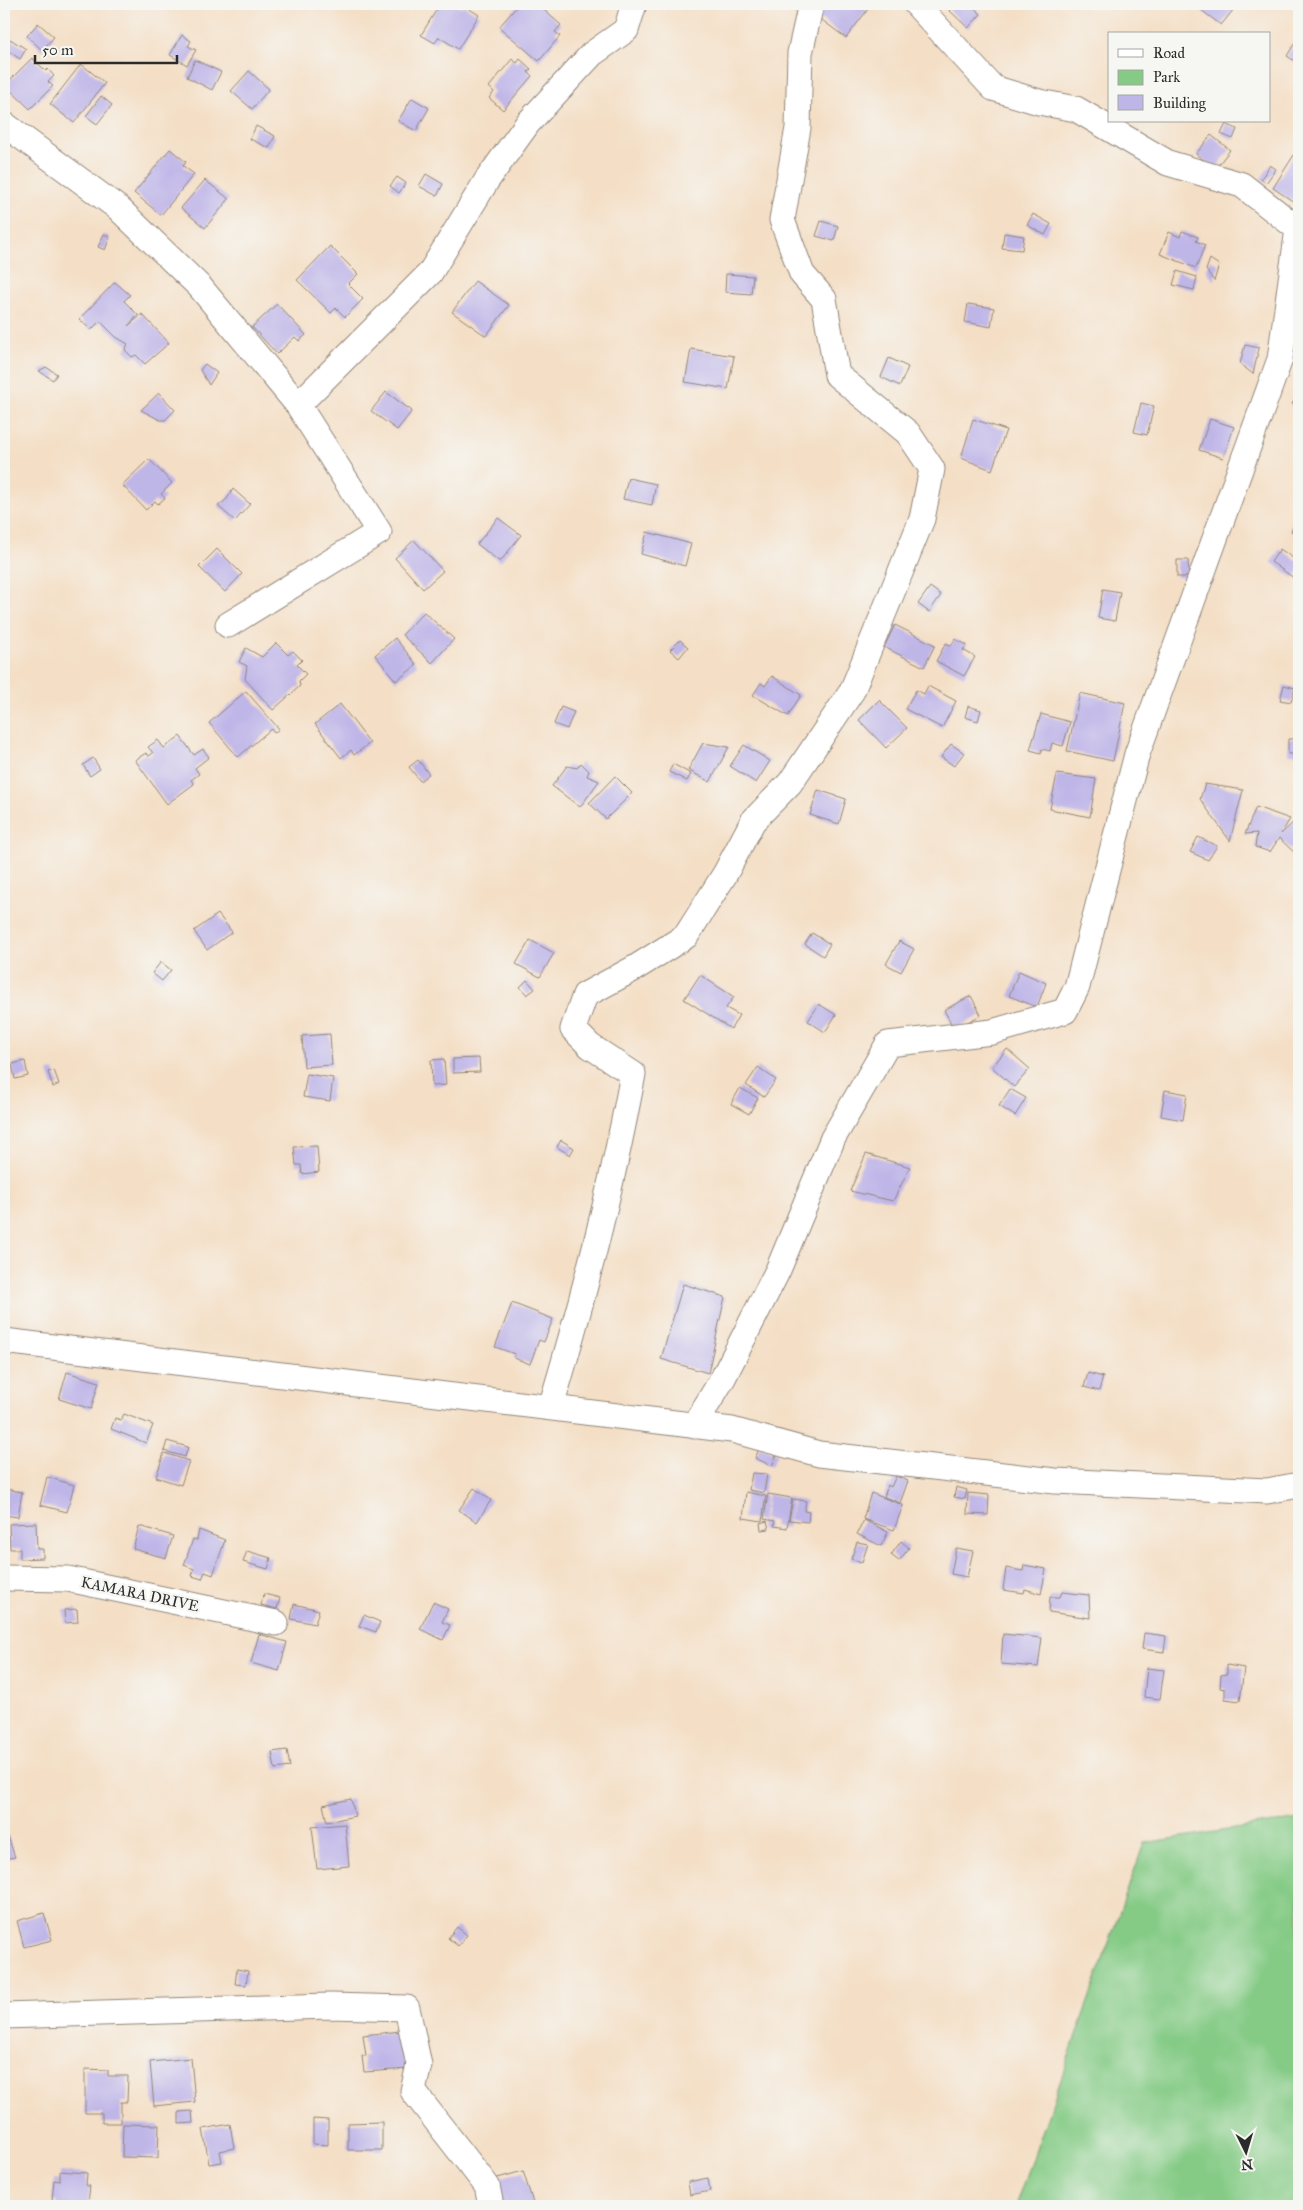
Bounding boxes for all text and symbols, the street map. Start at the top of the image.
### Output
scale bar [35,32,178,64]
legend [1108,32,1270,122]
text: 50 m [42,41,74,59]
text: Road [1153,44,1185,62]
text: Park [1153,68,1180,86]
text: Building [1153,94,1207,112]
street label: KAMARA DRIVE [79,1573,201,1615]
north arrow [1220,2128,1270,2178]
text: N [1240,2155,1254,2173]

